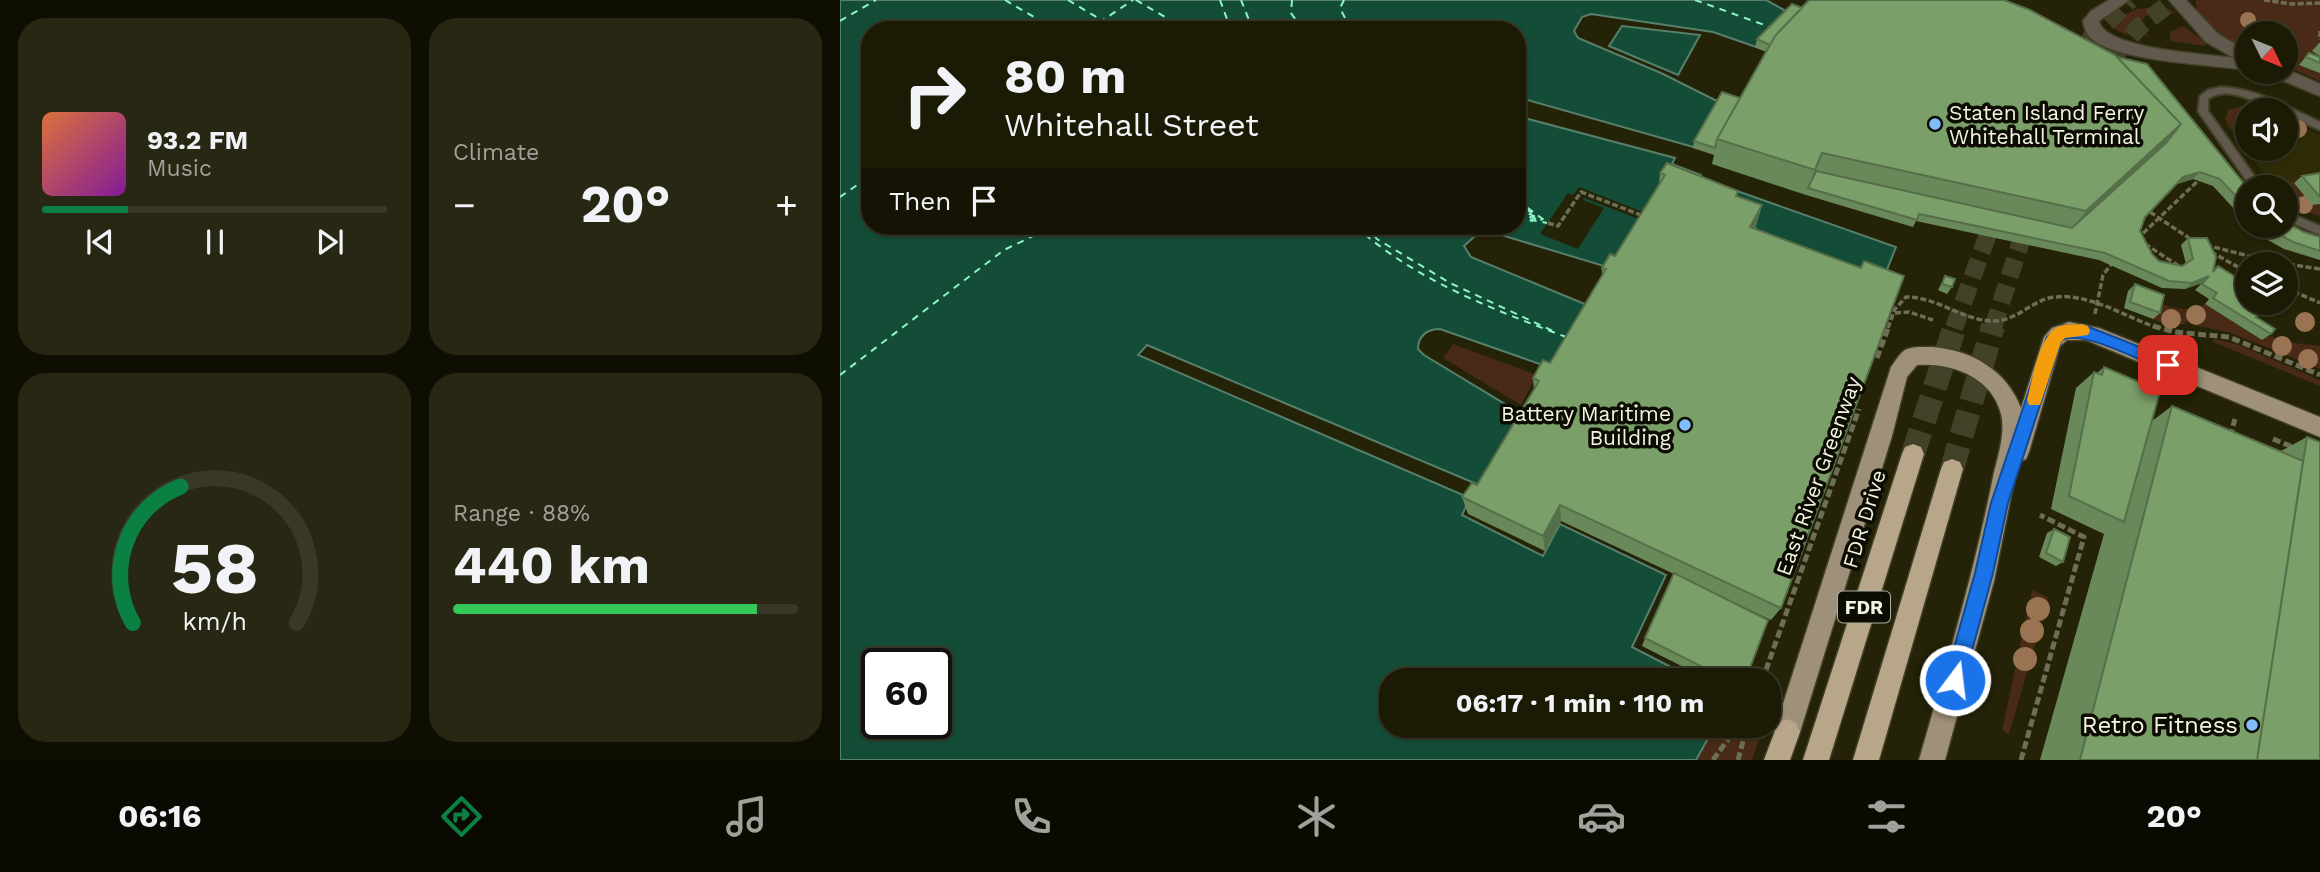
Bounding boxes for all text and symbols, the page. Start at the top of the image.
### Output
north arrow [2235,21,2298,84]
map controls [2235,21,2298,315]
text: 80 m [1004,47,1126,105]
icon: right [889,49,980,140]
button: sound [2235,98,2298,161]
place label: Staten Island Ferry Whitehall Terminal [1949,100,2144,149]
text: Whitehall Street [1004,106,1259,144]
marker: Staten Island Ferry Whitehall Terminal [1927,116,1943,132]
text: 93.2 FM [147,125,248,155]
text: Climate [453,139,539,166]
text: Music [147,155,212,182]
text: 20° [580,174,671,235]
button: search [2235,175,2298,238]
icon: arrive [965,182,1003,220]
text: − [453,183,476,227]
text: + [775,183,798,227]
text: Then [889,186,951,216]
icon: previous [81,223,119,261]
icon: pause [196,223,234,261]
icon: next [311,223,349,261]
button: layers [2235,252,2298,315]
pin [2138,335,2198,395]
icon: arrive [2149,346,2187,384]
street label: East River Greenway [1770,373,1866,579]
place label: Battery Maritime Building [1501,401,1672,450]
marker: Battery Maritime Building [1677,417,1693,433]
street label: FDR Drive [1837,467,1891,571]
text: Range · 88% [453,500,590,527]
text: 58 [170,526,259,612]
text: 440 km [453,535,650,596]
road number: FDR [1838,592,1890,622]
text: km/h [182,607,247,636]
position arrow [1918,643,1992,717]
speed limit sign: 60 [861,648,952,739]
text: 06:17 · 1 min · 110 m [1456,688,1704,718]
place label: Retro Fitness [2082,711,2238,739]
marker: Retro Fitness [2244,717,2260,733]
icon: directions [437,792,486,841]
icon: music [722,792,771,841]
icon: phone [1007,792,1056,841]
icon: climate [1292,792,1341,841]
icon: car [1577,792,1626,841]
icon: filters [1862,792,1911,841]
text: 06:16 [118,797,201,835]
text: 20° [2146,797,2202,835]

